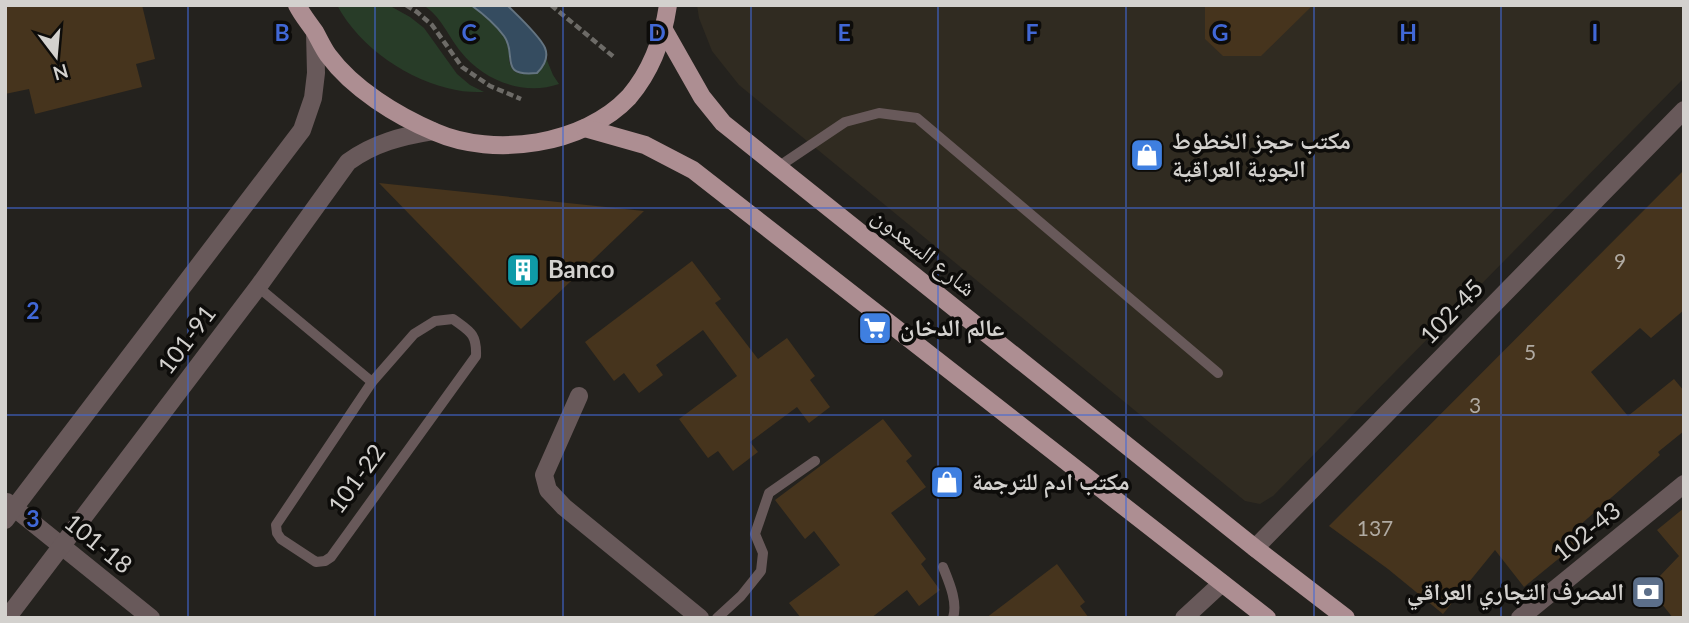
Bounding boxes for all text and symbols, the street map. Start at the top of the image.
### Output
text: B [274,18,290,46]
text: C [461,18,477,46]
text: D [648,18,666,46]
text: E [837,18,851,46]
text: F [1025,18,1039,46]
text: G [1212,18,1228,46]
text: H [1399,18,1417,46]
text: I [1592,18,1598,46]
north arrow [21,21,91,91]
text: N [51,60,71,86]
place label: مكتب حجز الخطوط الجوية العراقية [1172,125,1351,183]
shop icon: مكتب حجز الخطوط الجوية العراقية [1128,136,1166,174]
street label: شارع السعدون [866,200,983,303]
house number: 9 [1614,248,1626,273]
building icon: Banco [504,251,542,289]
place label: Banco [548,254,614,283]
street label: 102-45 [1413,273,1489,349]
text: 2 [26,296,40,324]
street label: 101-91 [151,299,221,379]
supermarket icon: عالم الدخان [856,309,894,347]
place label: عالم الدخان [900,312,1004,344]
house number: 5 [1524,339,1536,364]
house number: 3 [1469,392,1481,417]
street label: 101-22 [321,438,391,518]
shop icon: مكتب ادم للترجمة [928,463,966,501]
place label: مكتب ادم للترجمة [972,466,1130,499]
street label: 102-43 [1546,495,1626,567]
text: 3 [26,504,40,532]
street label: 101-18 [59,507,139,579]
house number: 137 [1357,515,1393,540]
bank icon: المصرف التجاري العراقي [1629,573,1667,611]
place label: المصرف التجاري العراقي [1407,576,1624,611]

